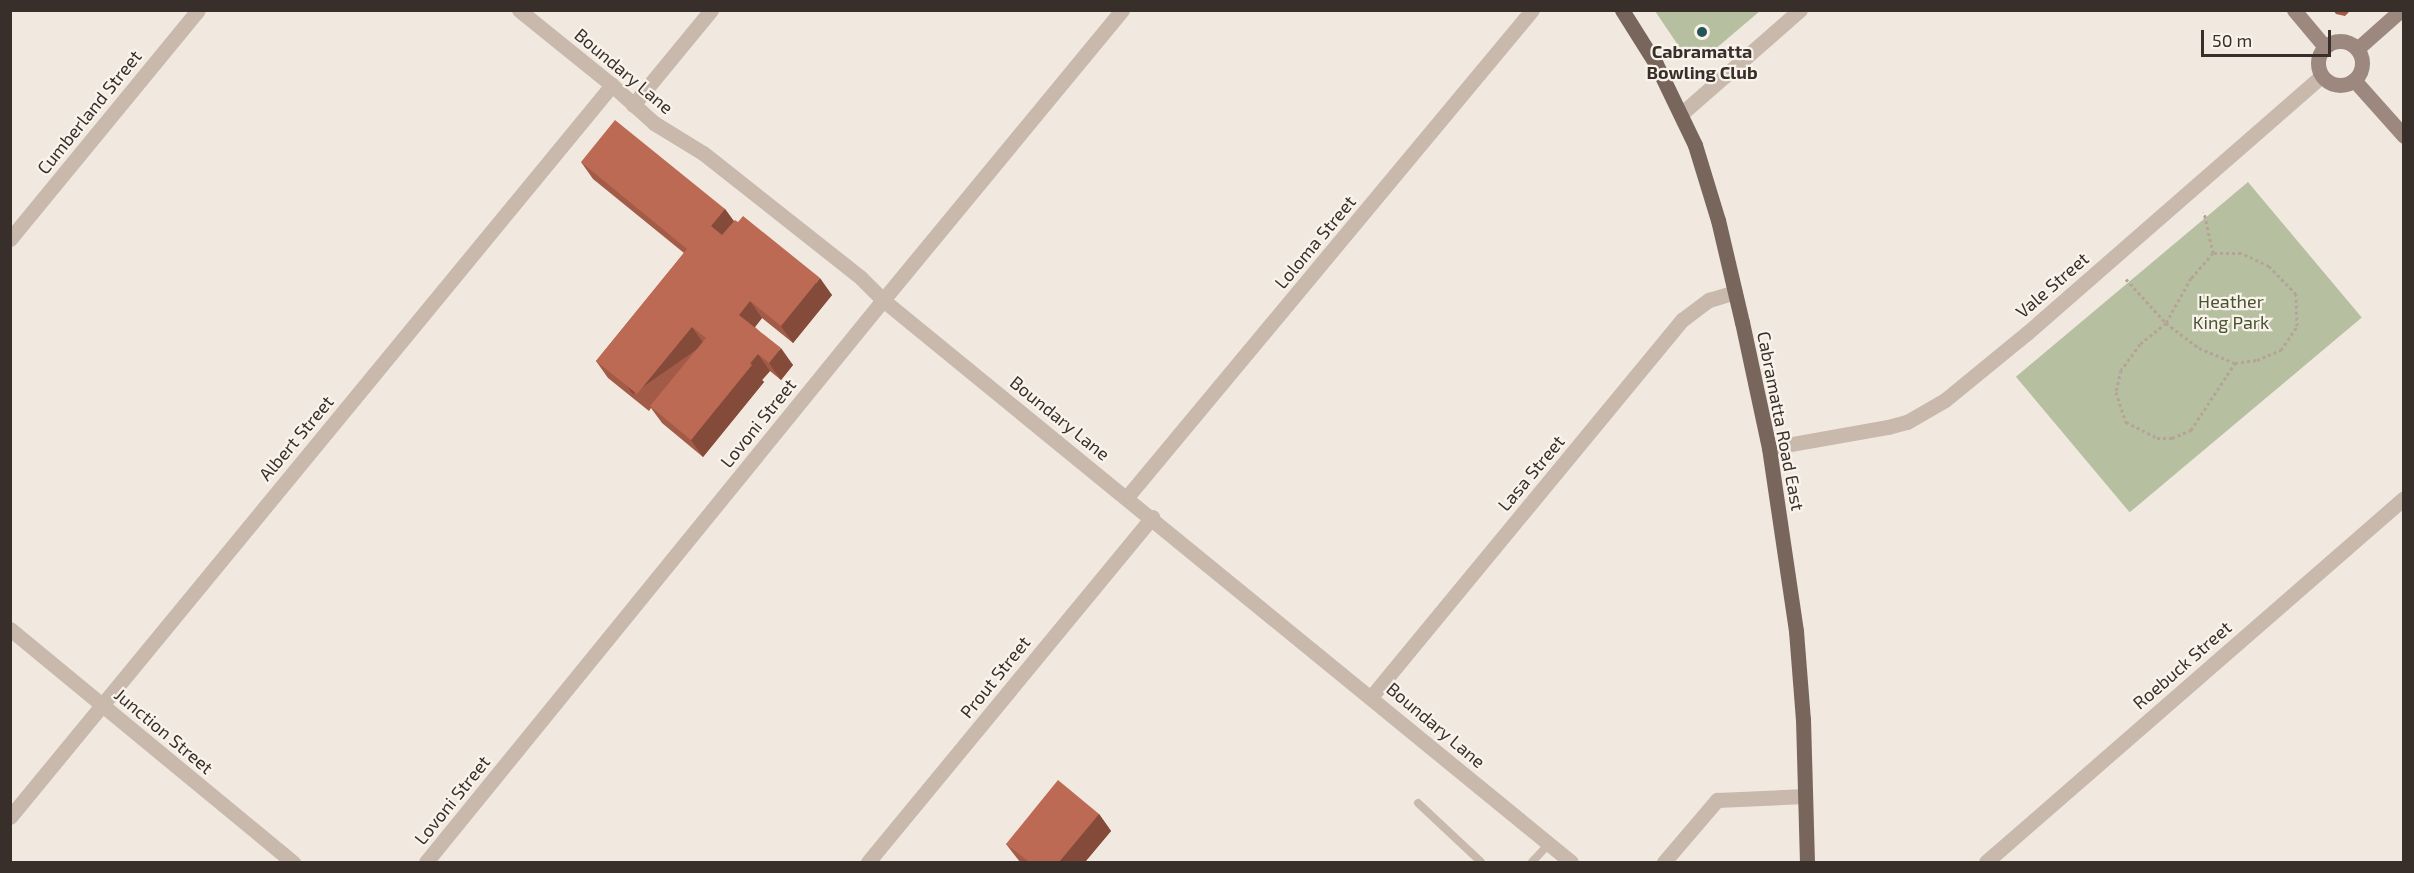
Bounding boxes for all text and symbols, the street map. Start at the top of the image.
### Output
scale bar [2204,18,2334,56]
street label: Boundary Lane [570,23,678,119]
marker: Cabramatta Bowling Club [1695,25,1709,39]
text: 50 m [2212,29,2252,51]
place label: Cabramatta Bowling Club [1646,41,1758,84]
street label: Cumberland Street [32,46,146,178]
street label: Loloma Street [1270,191,1360,293]
street label: Vale Street [2011,248,2093,322]
park label: Heather King Park [2193,291,2269,334]
street label: Cabramatta Road East [1753,330,1809,512]
street label: Boundary Lane [1006,371,1114,465]
street label: Lovoni Street [716,374,800,472]
street label: Albert Street [254,391,338,485]
street label: Lasa Street [1493,431,1569,515]
street label: Roebuck Street [2128,616,2236,714]
street label: Prout Street [955,632,1035,722]
street label: Boundary Lane [1382,677,1490,773]
street label: Junction Street [110,684,218,778]
street label: Lovoni Street [410,751,494,849]

